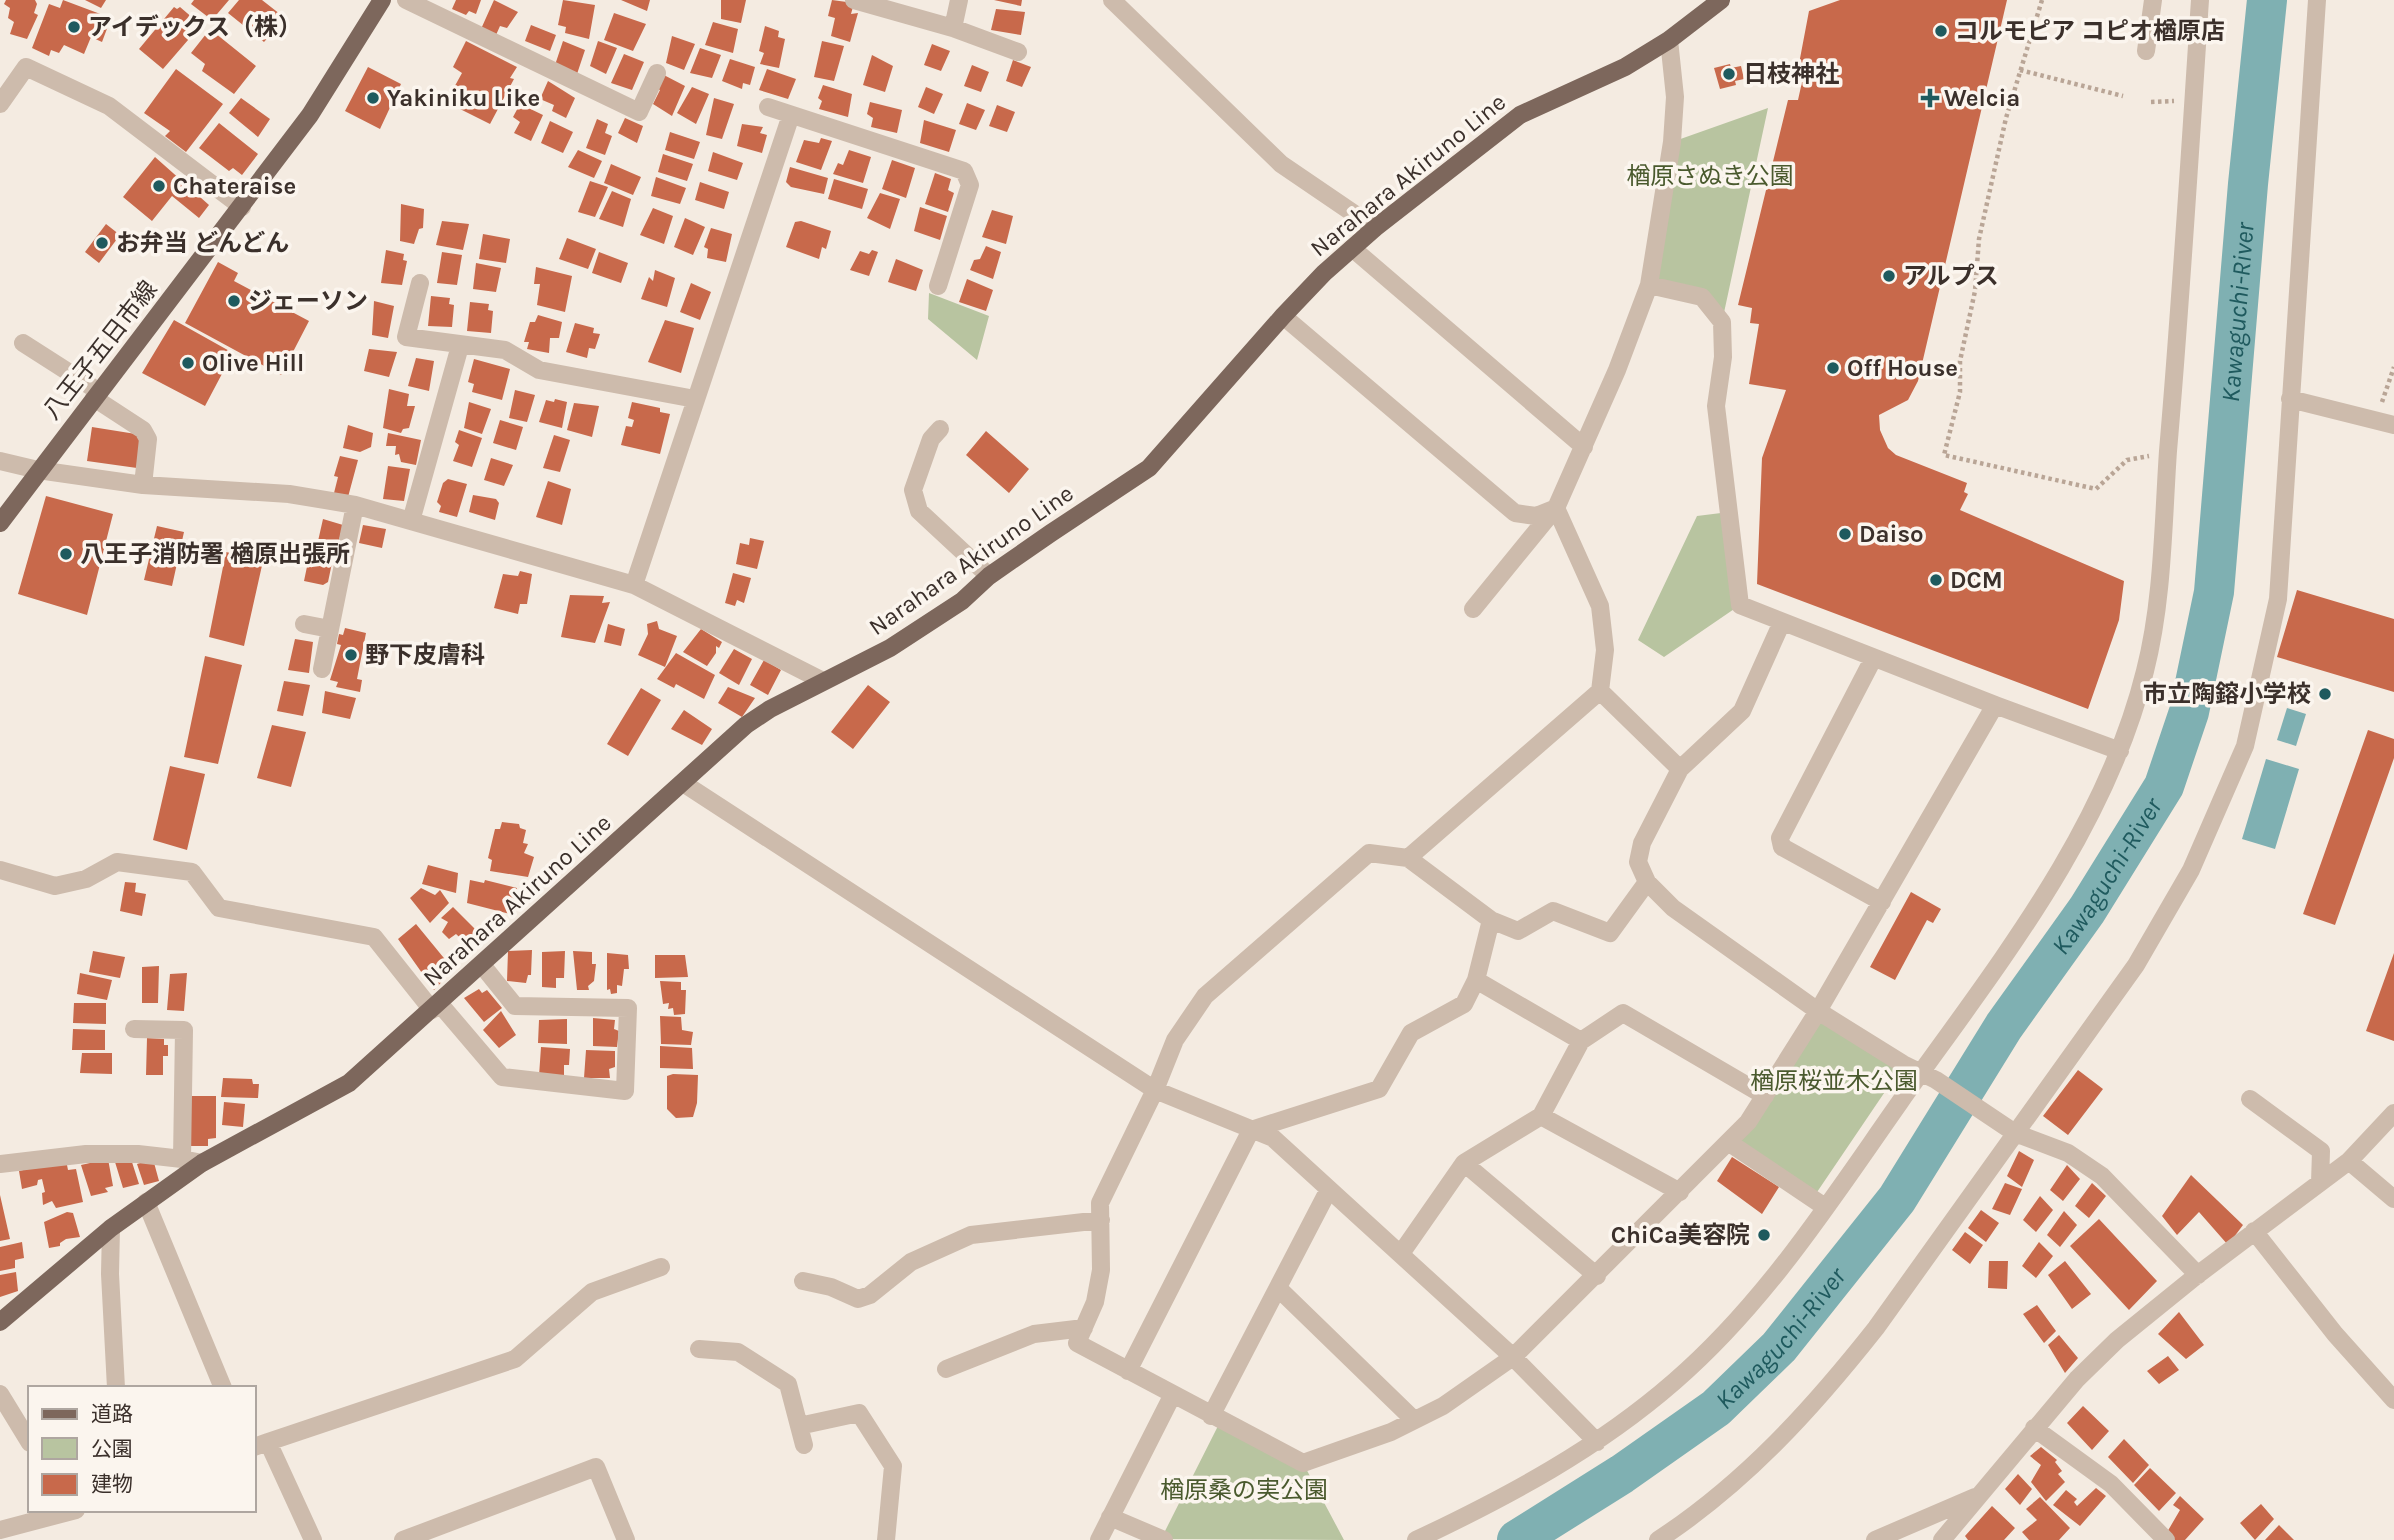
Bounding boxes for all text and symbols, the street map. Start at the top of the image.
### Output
place label: アイデックス（株） [88,13,302,41]
place label: コルモピア コピオ楢原店 [1955,17,2225,45]
marker: アイデックス（株） [66,19,82,35]
marker: コルモピア コピオ楢原店 [1933,23,1949,39]
place label: 日枝神社 [1743,60,1839,88]
marker: 日枝神社 [1721,66,1737,82]
place label: Yakiniku Like [387,84,540,112]
place label: Welcia [1944,84,2020,112]
street label: Narahara Akiruno Line [1305,88,1511,262]
marker: Yakiniku Like [365,90,381,106]
marker: Welcia [1922,90,1938,106]
park label: 楢原さぬき公園 [1626,162,1794,190]
place label: Chateraise [173,172,296,200]
marker: Chateraise [151,178,167,194]
water label: Kawaguchi-River [2215,220,2261,404]
place label: お弁当 どんどん [116,229,289,257]
marker: お弁当 どんどん [94,235,110,251]
place label: アルプス [1903,262,1999,290]
marker: アルプス [1881,268,1897,284]
street label: 八王子五日市線 [37,275,163,425]
place label: ジェーソン [248,287,368,315]
marker: ジェーソン [226,293,242,309]
place label: Olive Hill [202,349,304,377]
place label: Off House [1847,354,1958,382]
marker: Olive Hill [180,355,196,371]
marker: Off House [1825,360,1841,376]
street label: Narahara Akiruno Line [863,479,1079,641]
place label: Daiso [1859,520,1924,548]
marker: Daiso [1837,526,1853,542]
place label: 八王子消防署 楢原出張所 [80,540,350,568]
marker: 八王子消防署 楢原出張所 [58,546,74,562]
place label: DCM [1950,566,2003,594]
marker: DCM [1928,572,1944,588]
place label: 野下皮膚科 [365,641,485,669]
marker: 野下皮膚科 [343,647,359,663]
place label: 市立陶鎔小学校 [2143,680,2311,708]
marker: 市立陶鎔小学校 [2317,686,2333,702]
water label: Kawaguchi-River [2045,791,2169,961]
street label: Narahara Akiruno Line [417,808,617,992]
park label: 楢原桜並木公園 [1750,1067,1918,1095]
place label: ChiCa美容院 [1611,1221,1750,1249]
marker: ChiCa美容院 [1756,1227,1772,1243]
water label: Kawaguchi-River [1709,1261,1853,1416]
legend [28,1386,256,1512]
text: 道路 [91,1402,133,1426]
text: 公園 [91,1437,133,1461]
text: 建物 [91,1472,133,1496]
park label: 楢原桑の実公園 [1160,1476,1328,1504]

